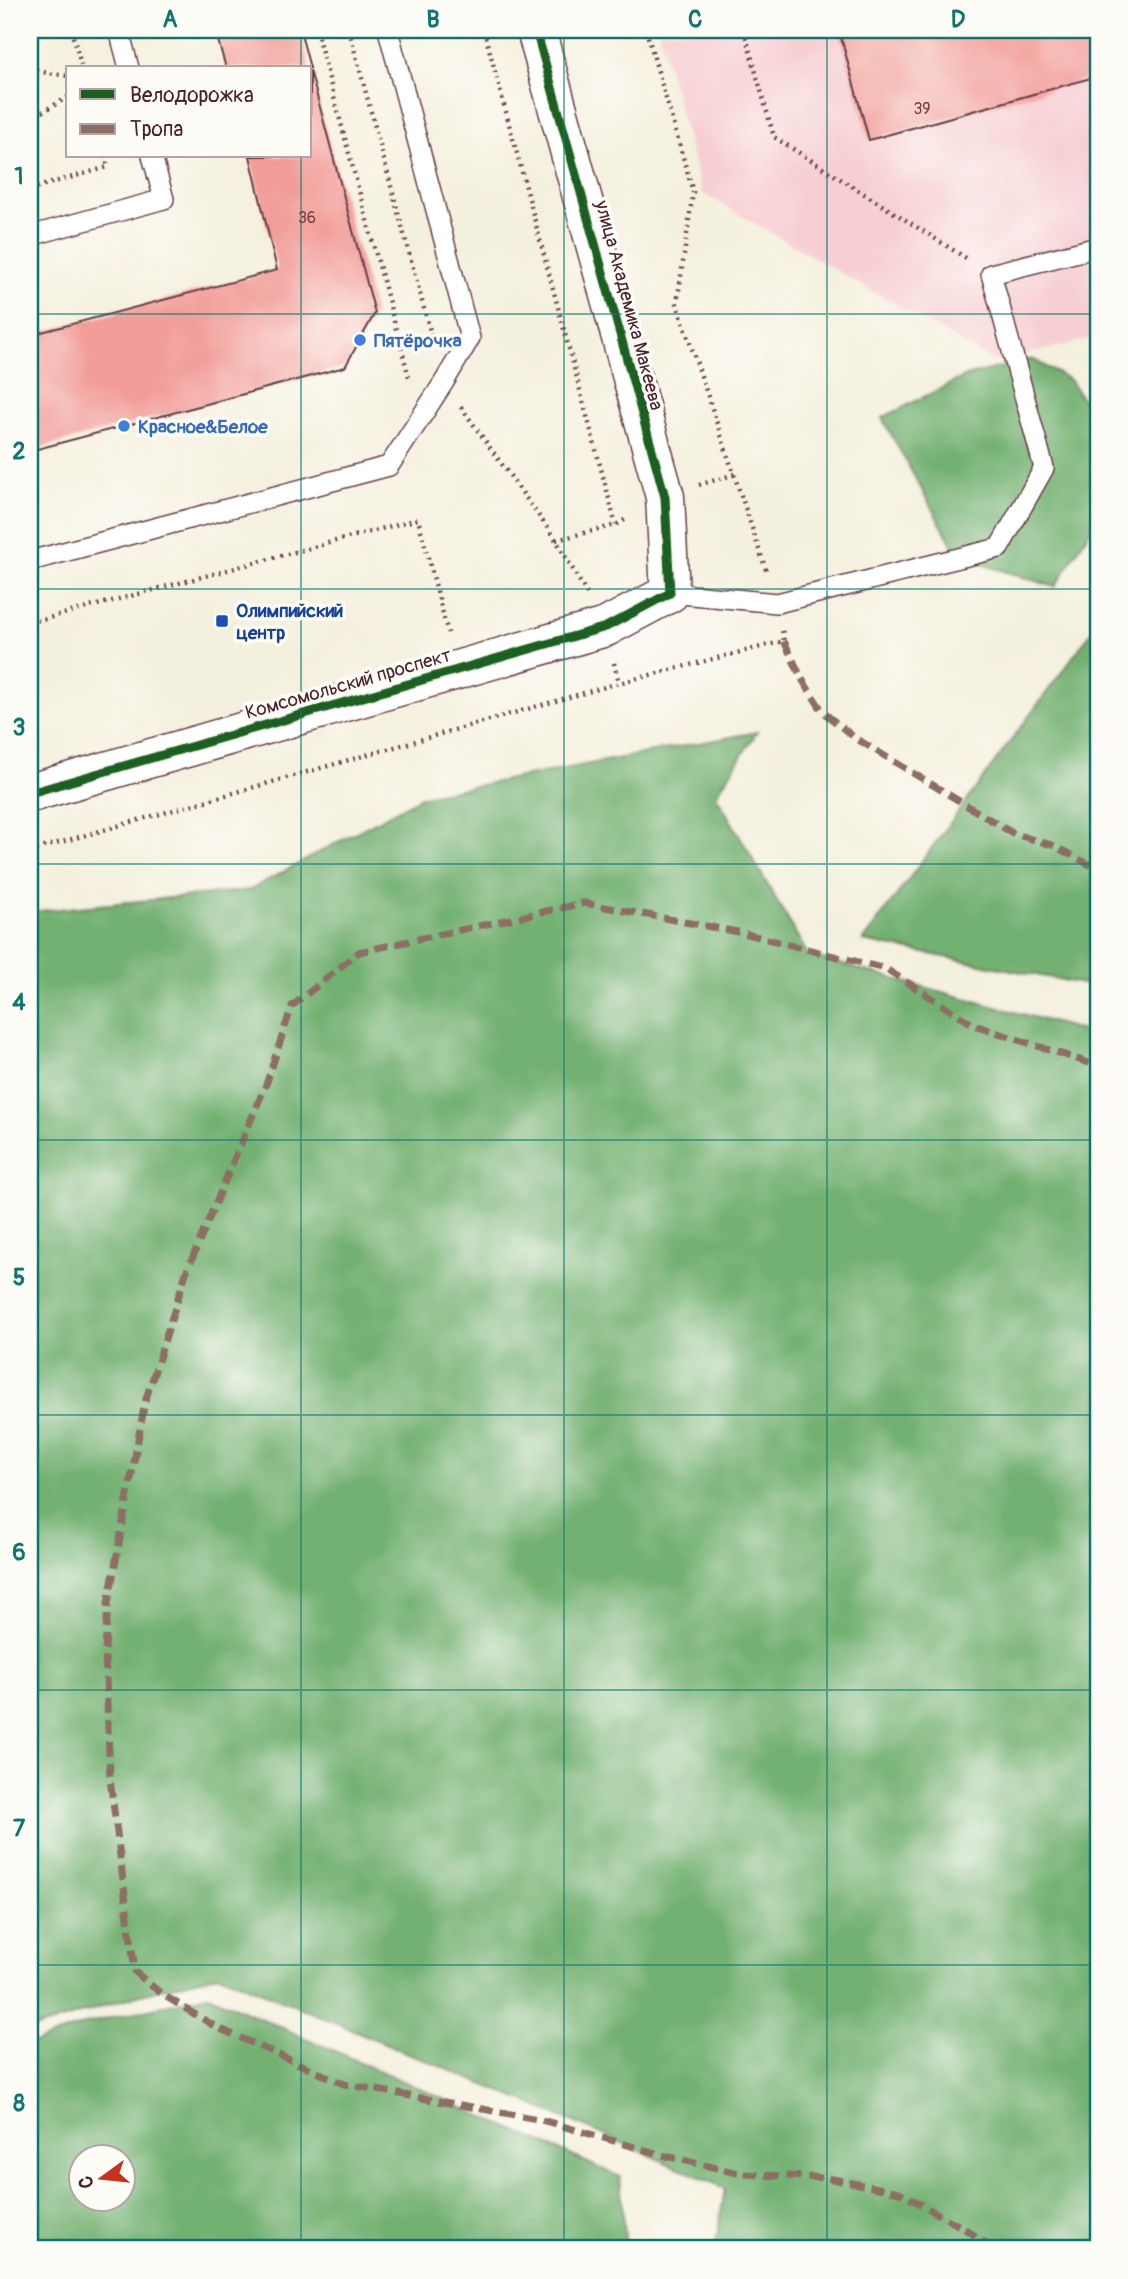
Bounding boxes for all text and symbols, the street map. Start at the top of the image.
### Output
text: A [163,5,178,34]
text: B [426,5,440,34]
text: C [688,5,702,34]
text: D [951,5,965,34]
legend [66,66,312,158]
text: Велодорожка [130,82,254,109]
house number: 39 [913,99,931,119]
text: Тропа [130,116,183,143]
text: 1 [15,162,24,191]
street label: улица Академика Макеева [589,197,669,413]
house number: 36 [298,208,316,228]
place label: Пятёрочка [374,329,462,353]
marker: Пятёрочка [352,332,368,348]
place label: Красное&Белое [138,415,268,439]
marker: Красное&Белое [116,418,132,434]
text: 2 [13,437,26,466]
place label: Олимпийский центр [236,599,343,645]
marker: Олимпийский центр [214,613,230,629]
street label: Комсомольский проспект [243,643,454,725]
text: 3 [13,713,25,742]
text: 4 [12,988,26,1017]
text: 5 [13,1263,25,1292]
text: 6 [12,1538,26,1567]
text: 7 [13,1814,26,1843]
text: 8 [13,2089,25,2118]
north arrow [66,2142,136,2212]
text: С [73,2173,100,2191]

